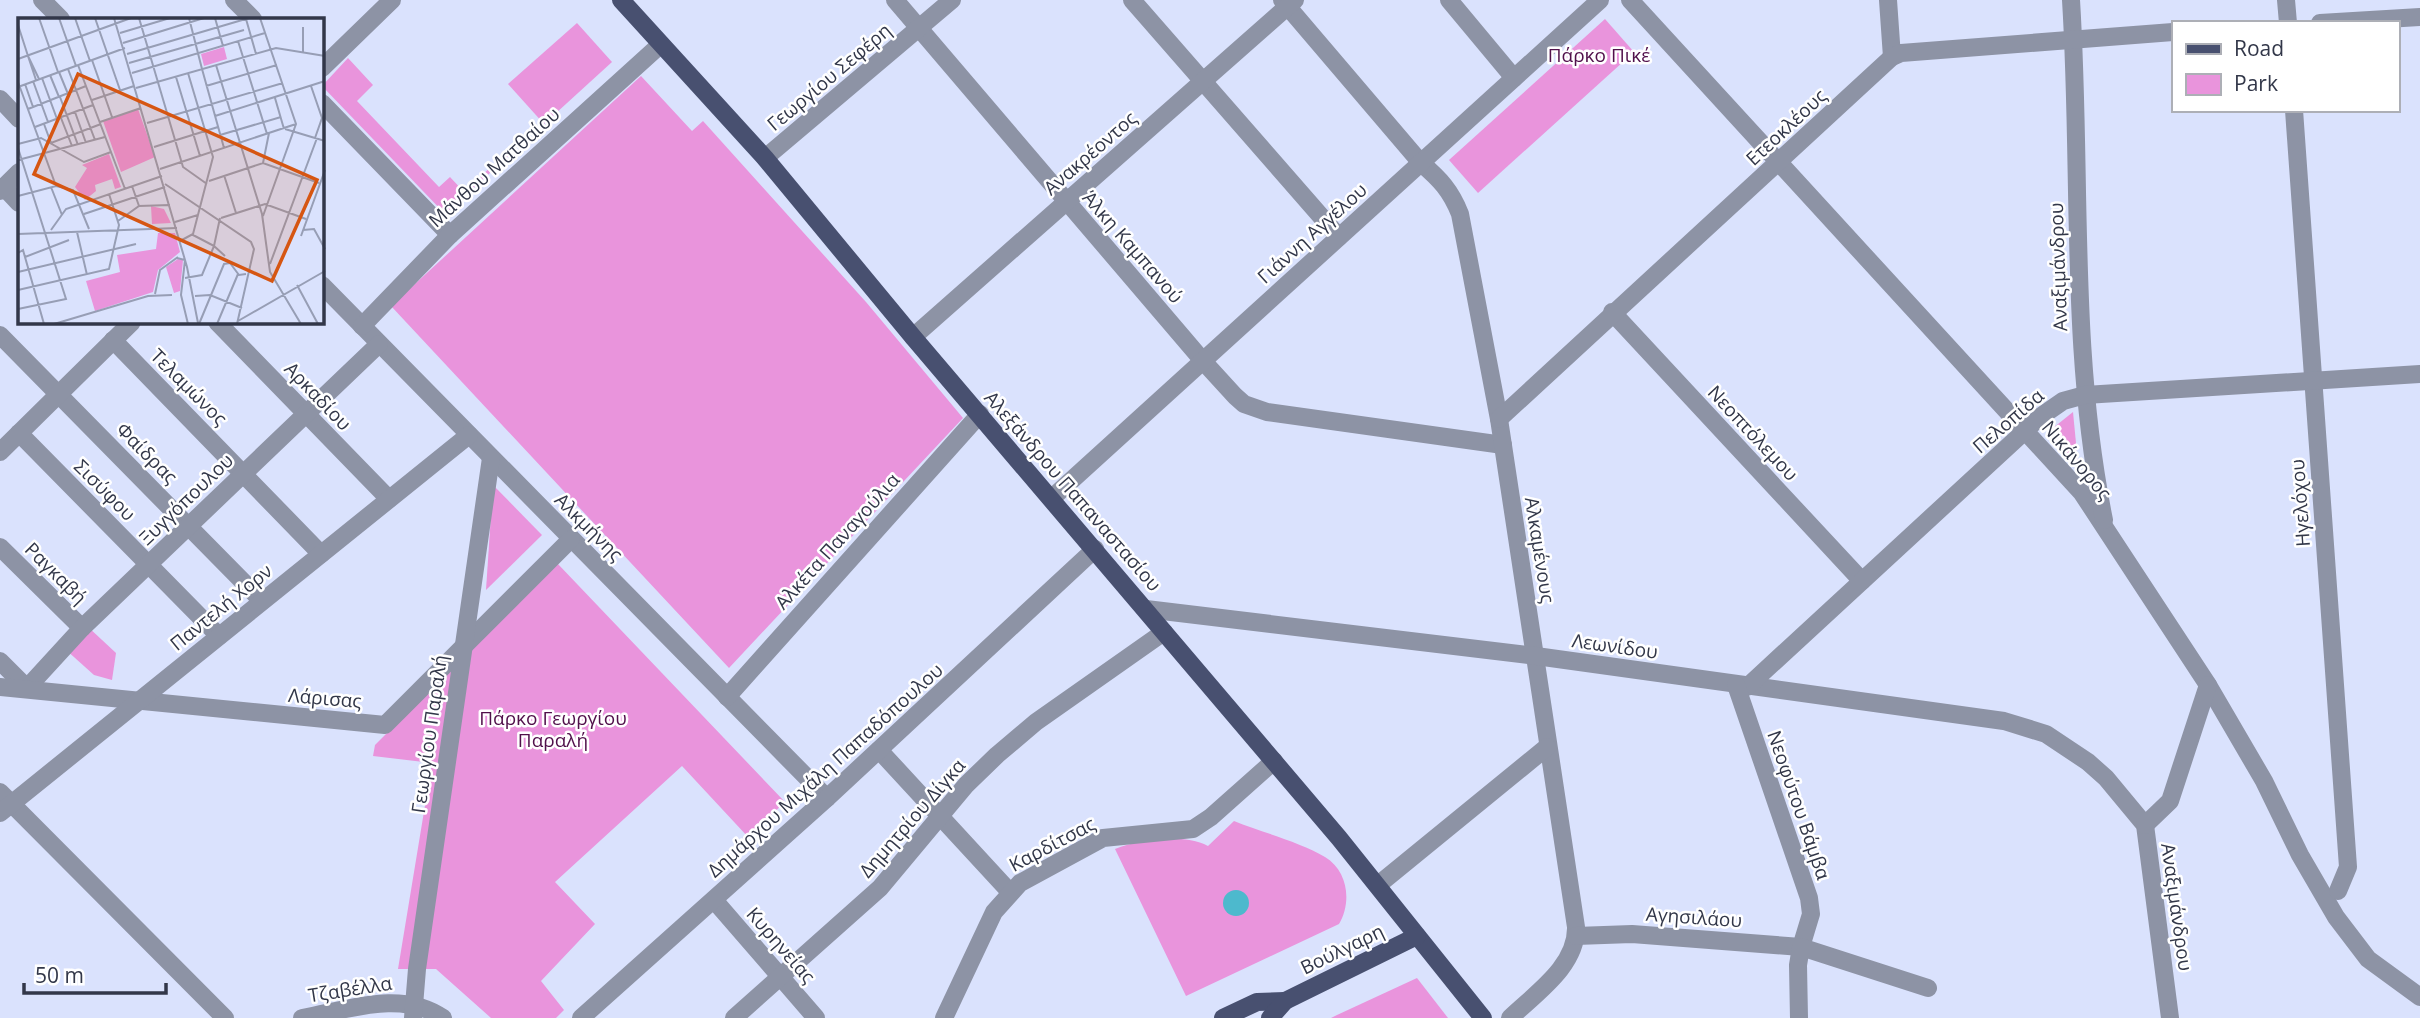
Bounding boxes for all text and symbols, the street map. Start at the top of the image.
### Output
street label: Γεωργίου Σεφέρη [761,17,897,137]
inset map [18,18,324,324]
legend [2172,21,2399,112]
text: Road [2234,34,2284,62]
park label: Πάρκο Πικέ [1548,42,1650,68]
text: Park [2234,69,2278,97]
street label: Ετεοκλέους [1740,83,1832,171]
street label: Μάνθου Ματθαίου [423,101,565,233]
street label: Ανακρέοντος [1038,105,1142,201]
street label: Γιάννη Αγγέλου [1252,177,1372,289]
street label: Άλκη Καμπανού [1077,185,1189,309]
street label: Αναξιμάνδρου [2043,202,2073,332]
street label: Τελαμώνος [145,343,233,431]
street label: Αρκαδίου [279,356,357,436]
street label: Νεοπτόλεμου [1702,380,1804,486]
street label: Πελοπίδα [1967,383,2049,459]
street label: Αλεξάνδρου Παπαναστασίου [979,385,1167,597]
street label: Νικάνορος [2036,415,2118,505]
street label: Φαίδρας [111,417,183,489]
street label: Ξυγγόπουλου [133,447,239,551]
street label: Σισύφου [69,454,141,526]
street label: Ηγελόχου [2284,458,2316,548]
street label: Αλκέτα Παναγούλια [769,467,905,615]
street label: Αλκμήνης [549,487,629,567]
street label: Αλκαμένους [1519,495,1561,605]
street label: Ραγκαβή [19,536,93,610]
street label: Παντελή Χορν [164,558,278,656]
street label: Λεωνίδου [1570,627,1660,665]
street label: Γεωργίου Παραλή [405,653,453,815]
street label: Δημάρχου Μιχάλη Παπαδόπουλου [702,657,948,883]
street label: Λάρισας [287,682,363,714]
park label: Πάρκο Γεωργίου Παραλή [479,705,627,753]
street label: Νεοφύτου Βάμβα [1761,727,1837,883]
street label: Δημητρίου Δίγκα [853,753,971,883]
street label: Καρδίτσας [1004,810,1100,878]
street label: Αναξιμάνδρου [2155,841,2199,973]
street label: Κυρηνείας [741,901,821,989]
street label: Αγησιλάου [1645,901,1743,933]
street label: Βούλγαρη [1296,918,1388,980]
scale bar [24,951,166,995]
text: 50 m [35,961,84,989]
street label: Τζαβέλλα [306,970,394,1008]

